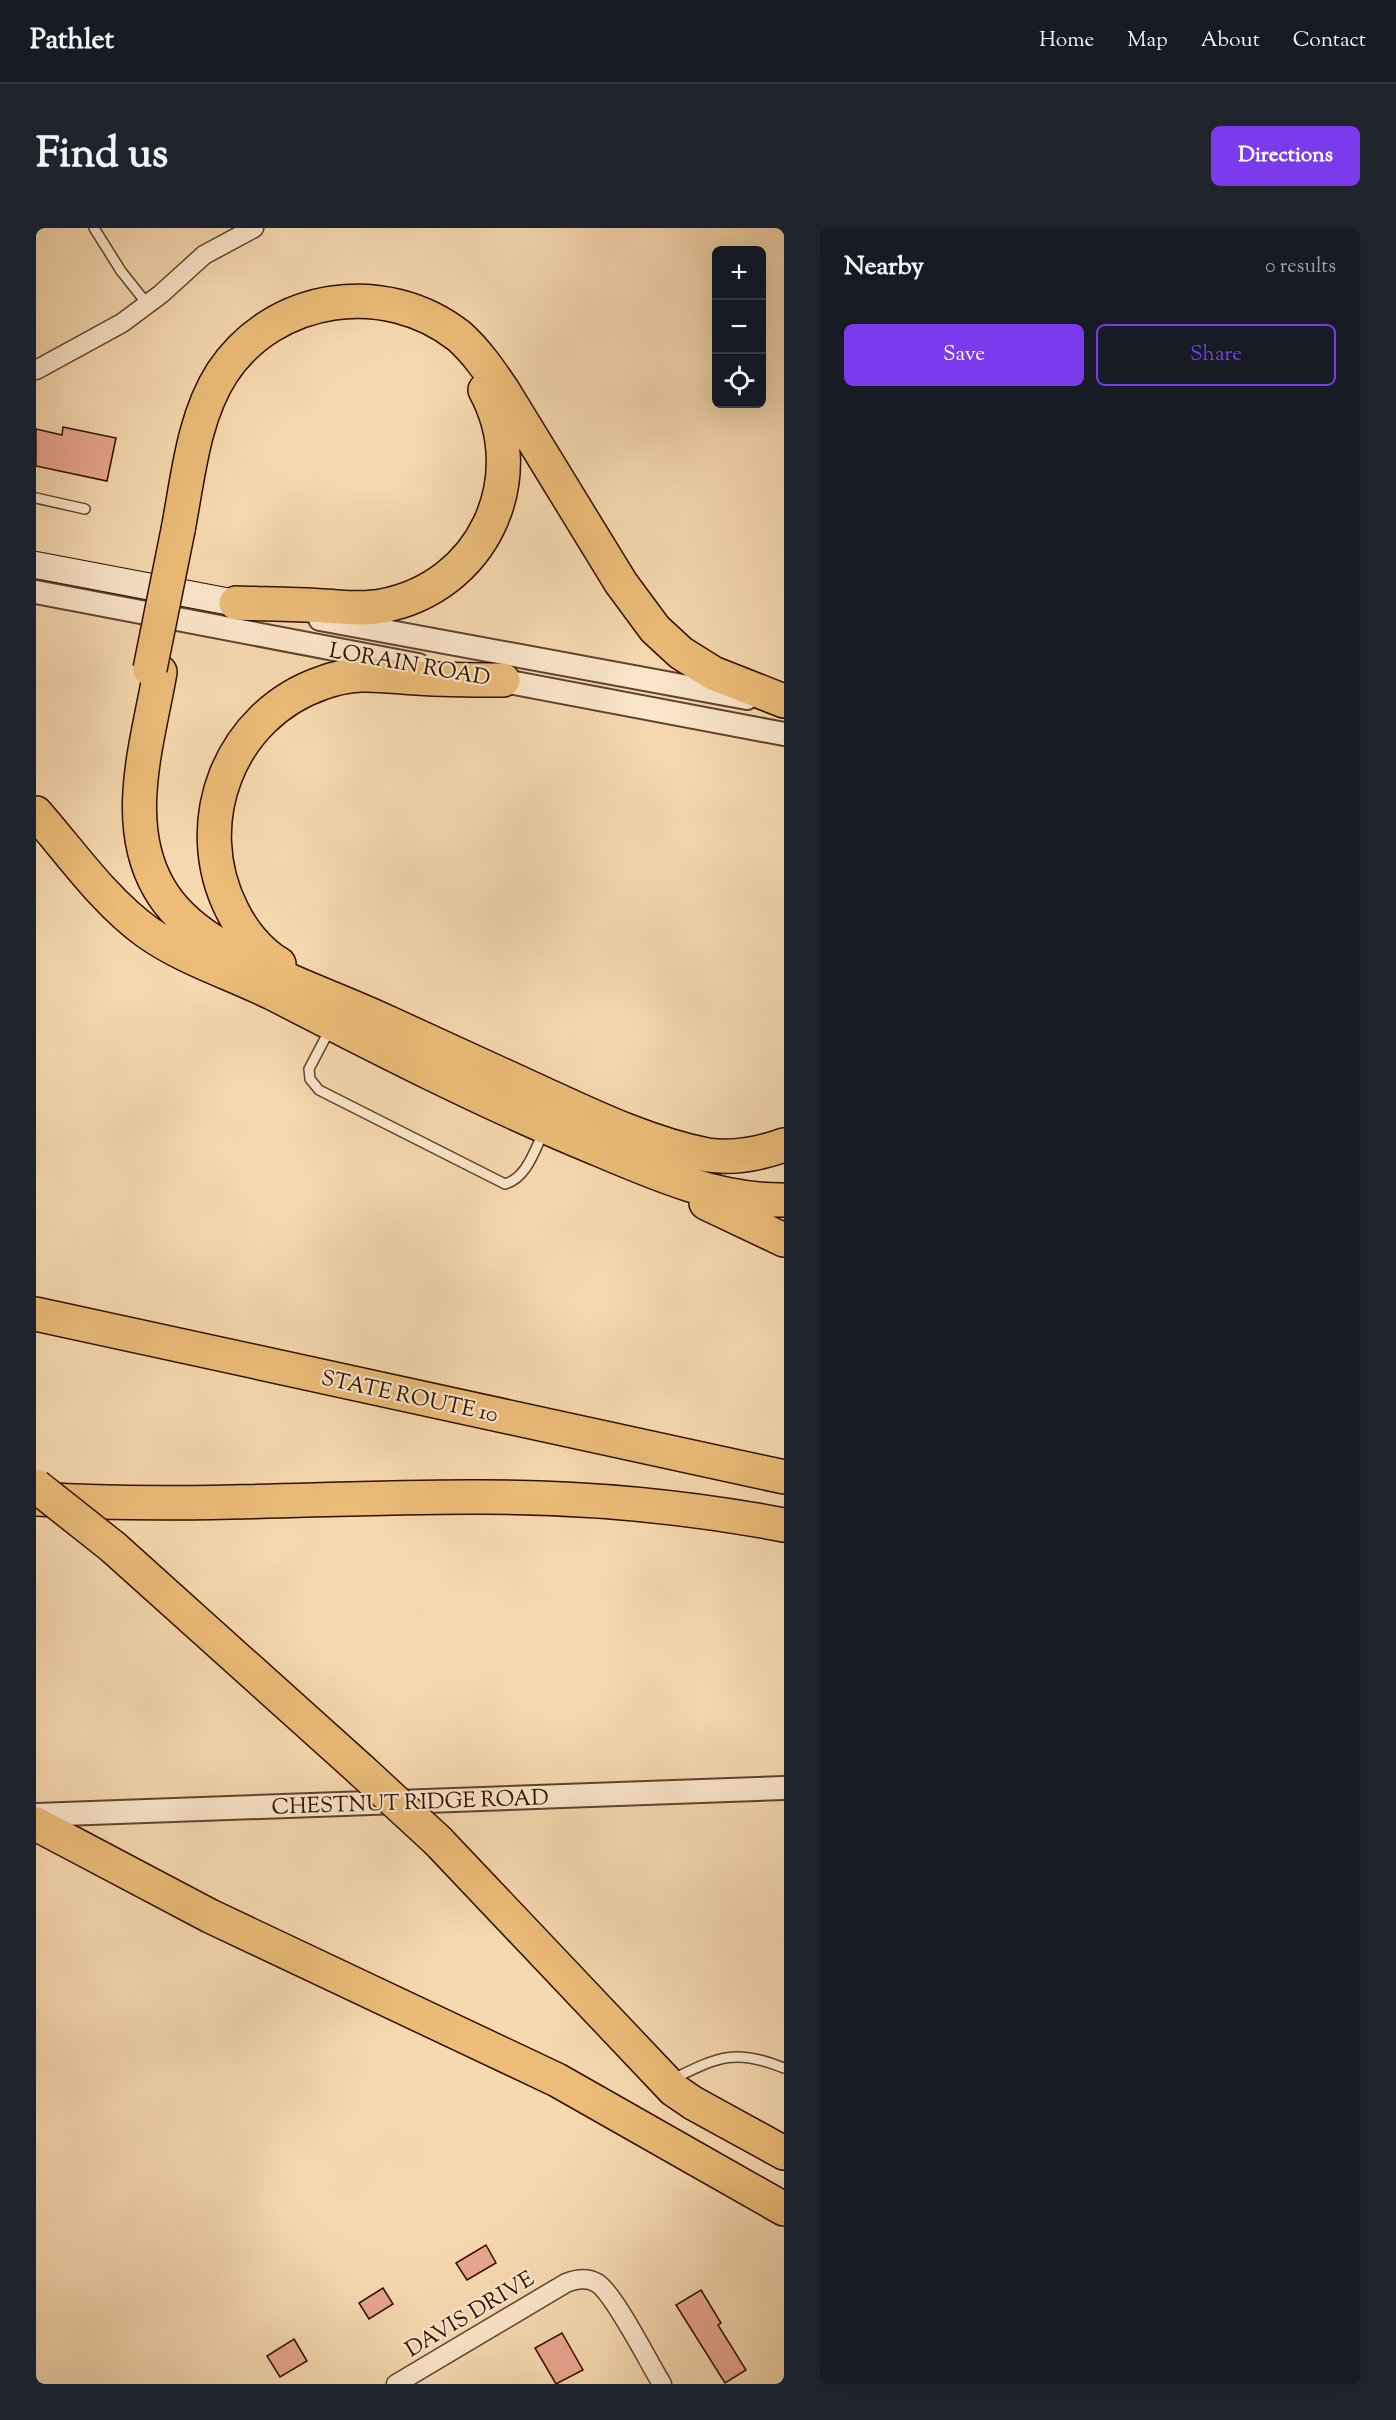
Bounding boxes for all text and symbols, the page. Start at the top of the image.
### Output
text: Pathlet [30,21,114,61]
text: Home [1039,26,1094,56]
text: Map [1127,26,1168,56]
text: About [1201,26,1260,56]
text: Contact [1293,26,1366,56]
text: Find us [36,126,168,186]
button: Directions [1211,126,1360,186]
map controls [712,246,766,408]
button: + [712,246,766,300]
text: Nearby [844,249,924,286]
text: 0 results [1265,253,1336,282]
button: − [712,300,766,354]
button: Save [844,324,1084,386]
button: Share [1096,324,1336,386]
button: locate [712,354,766,408]
street label: LORAIN ROAD [326,636,493,696]
street label: STATE ROUTE 10 [318,1364,501,1432]
street label: CHESTNUT RIDGE ROAD [271,1783,549,1825]
street label: DAVIS DRIVE [400,2264,541,2367]

